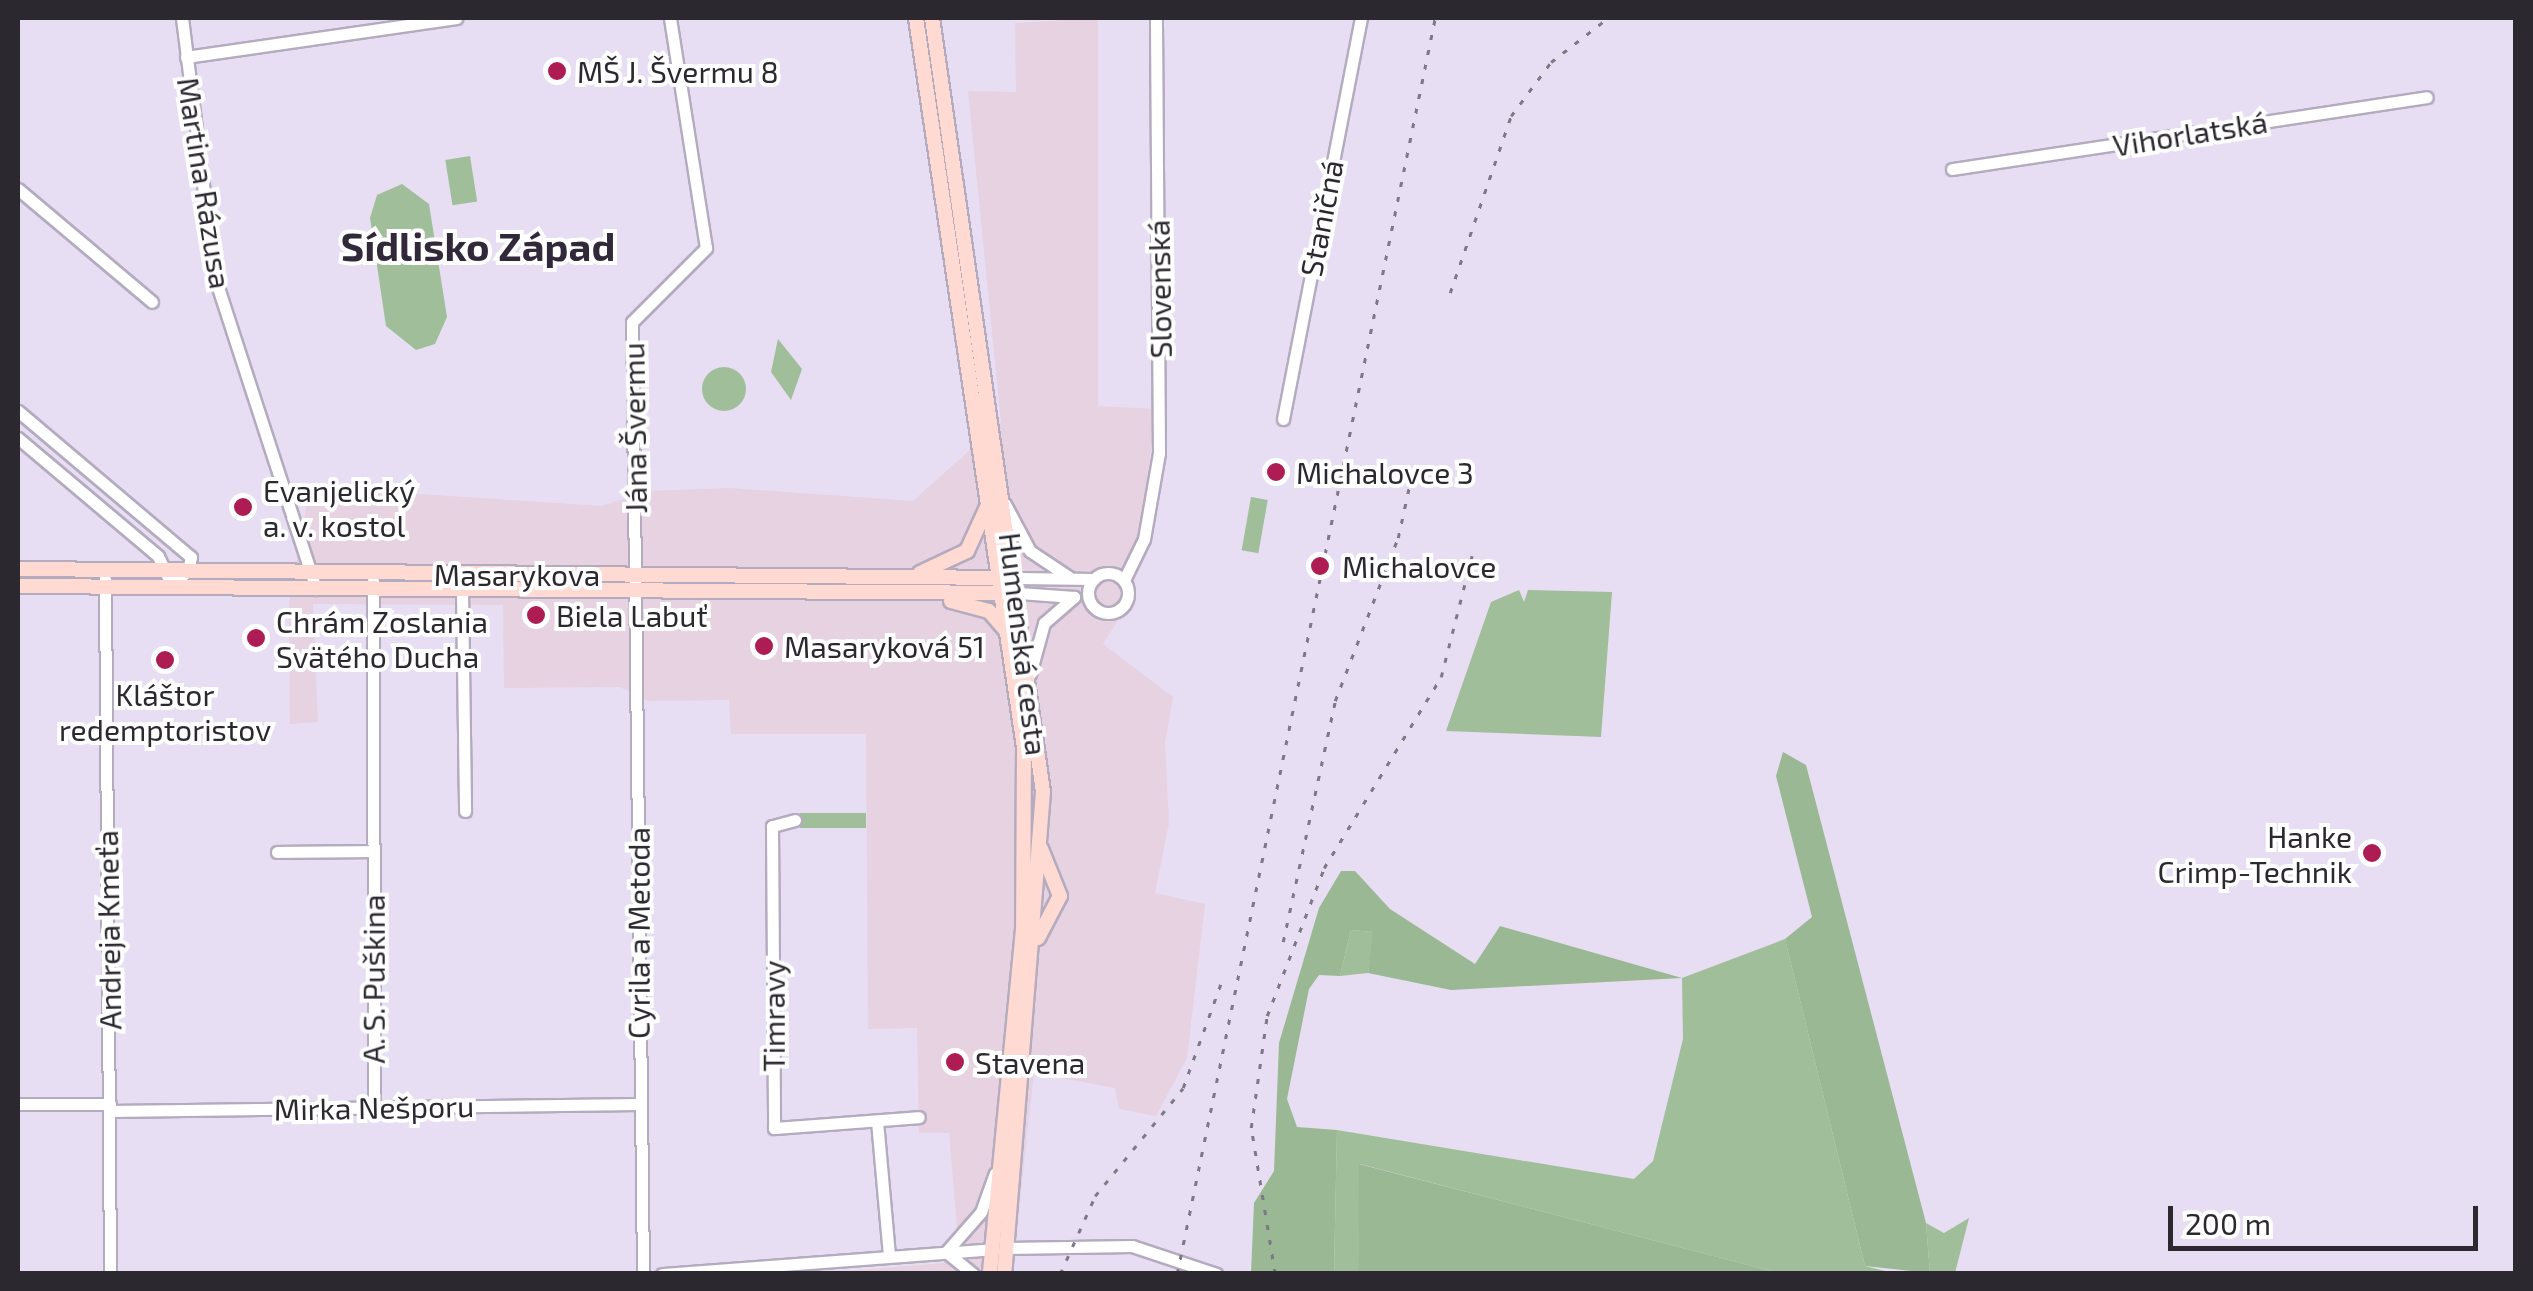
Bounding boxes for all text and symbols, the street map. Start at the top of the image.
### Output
place label: MŠ J. Švermu 8 [577,53,779,89]
marker: MŠ J. Švermu 8 [546,60,568,82]
street label: Martina Rázusa [171,75,239,291]
street label: Vihorlatská [2110,103,2270,163]
street label: Staničná [1292,157,1350,279]
street label: Slovenská [1140,219,1178,359]
district label: Sídlisko Západ [341,221,615,269]
street label: Jána Švermu [615,342,653,514]
place label: Michalovce 3 [1296,454,1474,490]
marker: Michalovce 3 [1265,461,1287,483]
place label: Evanjelický a. v. kostol [263,472,415,542]
marker: Evanjelický a. v. kostol [232,496,254,518]
street label: Humenská cesta [992,530,1056,758]
place label: Michalovce [1342,548,1496,584]
marker: Michalovce [1307,553,1333,579]
street label: Masarykova [434,556,600,592]
place label: Biela Labuť [556,597,708,633]
place label: Chrám Zoslania Svätého Ducha [276,603,488,674]
marker: Biela Labuť [525,604,547,626]
marker: Chrám Zoslania Svätého Ducha [245,627,267,649]
place label: Masaryková 51 [784,628,985,664]
marker: Masaryková 51 [753,635,775,657]
marker: Kláštor redemptoristov [154,649,176,671]
place label: Kláštor redemptoristov [59,676,271,746]
place label: Hanke Crimp-Technik [2158,818,2352,888]
street label: Cyrila a Metoda [620,827,656,1039]
street label: Andreja Kmeťa [88,830,128,1030]
marker: Hanke Crimp-Technik [2361,842,2383,864]
street label: A. S. Puškina [355,894,391,1064]
street label: Timravy [755,960,791,1072]
place label: Stavena [975,1044,1085,1080]
marker: Stavena [944,1051,966,1073]
street label: Mirka Nešporu [274,1087,474,1127]
scale bar [2173,1186,2483,1248]
text: 200 m [2185,1205,2271,1241]

